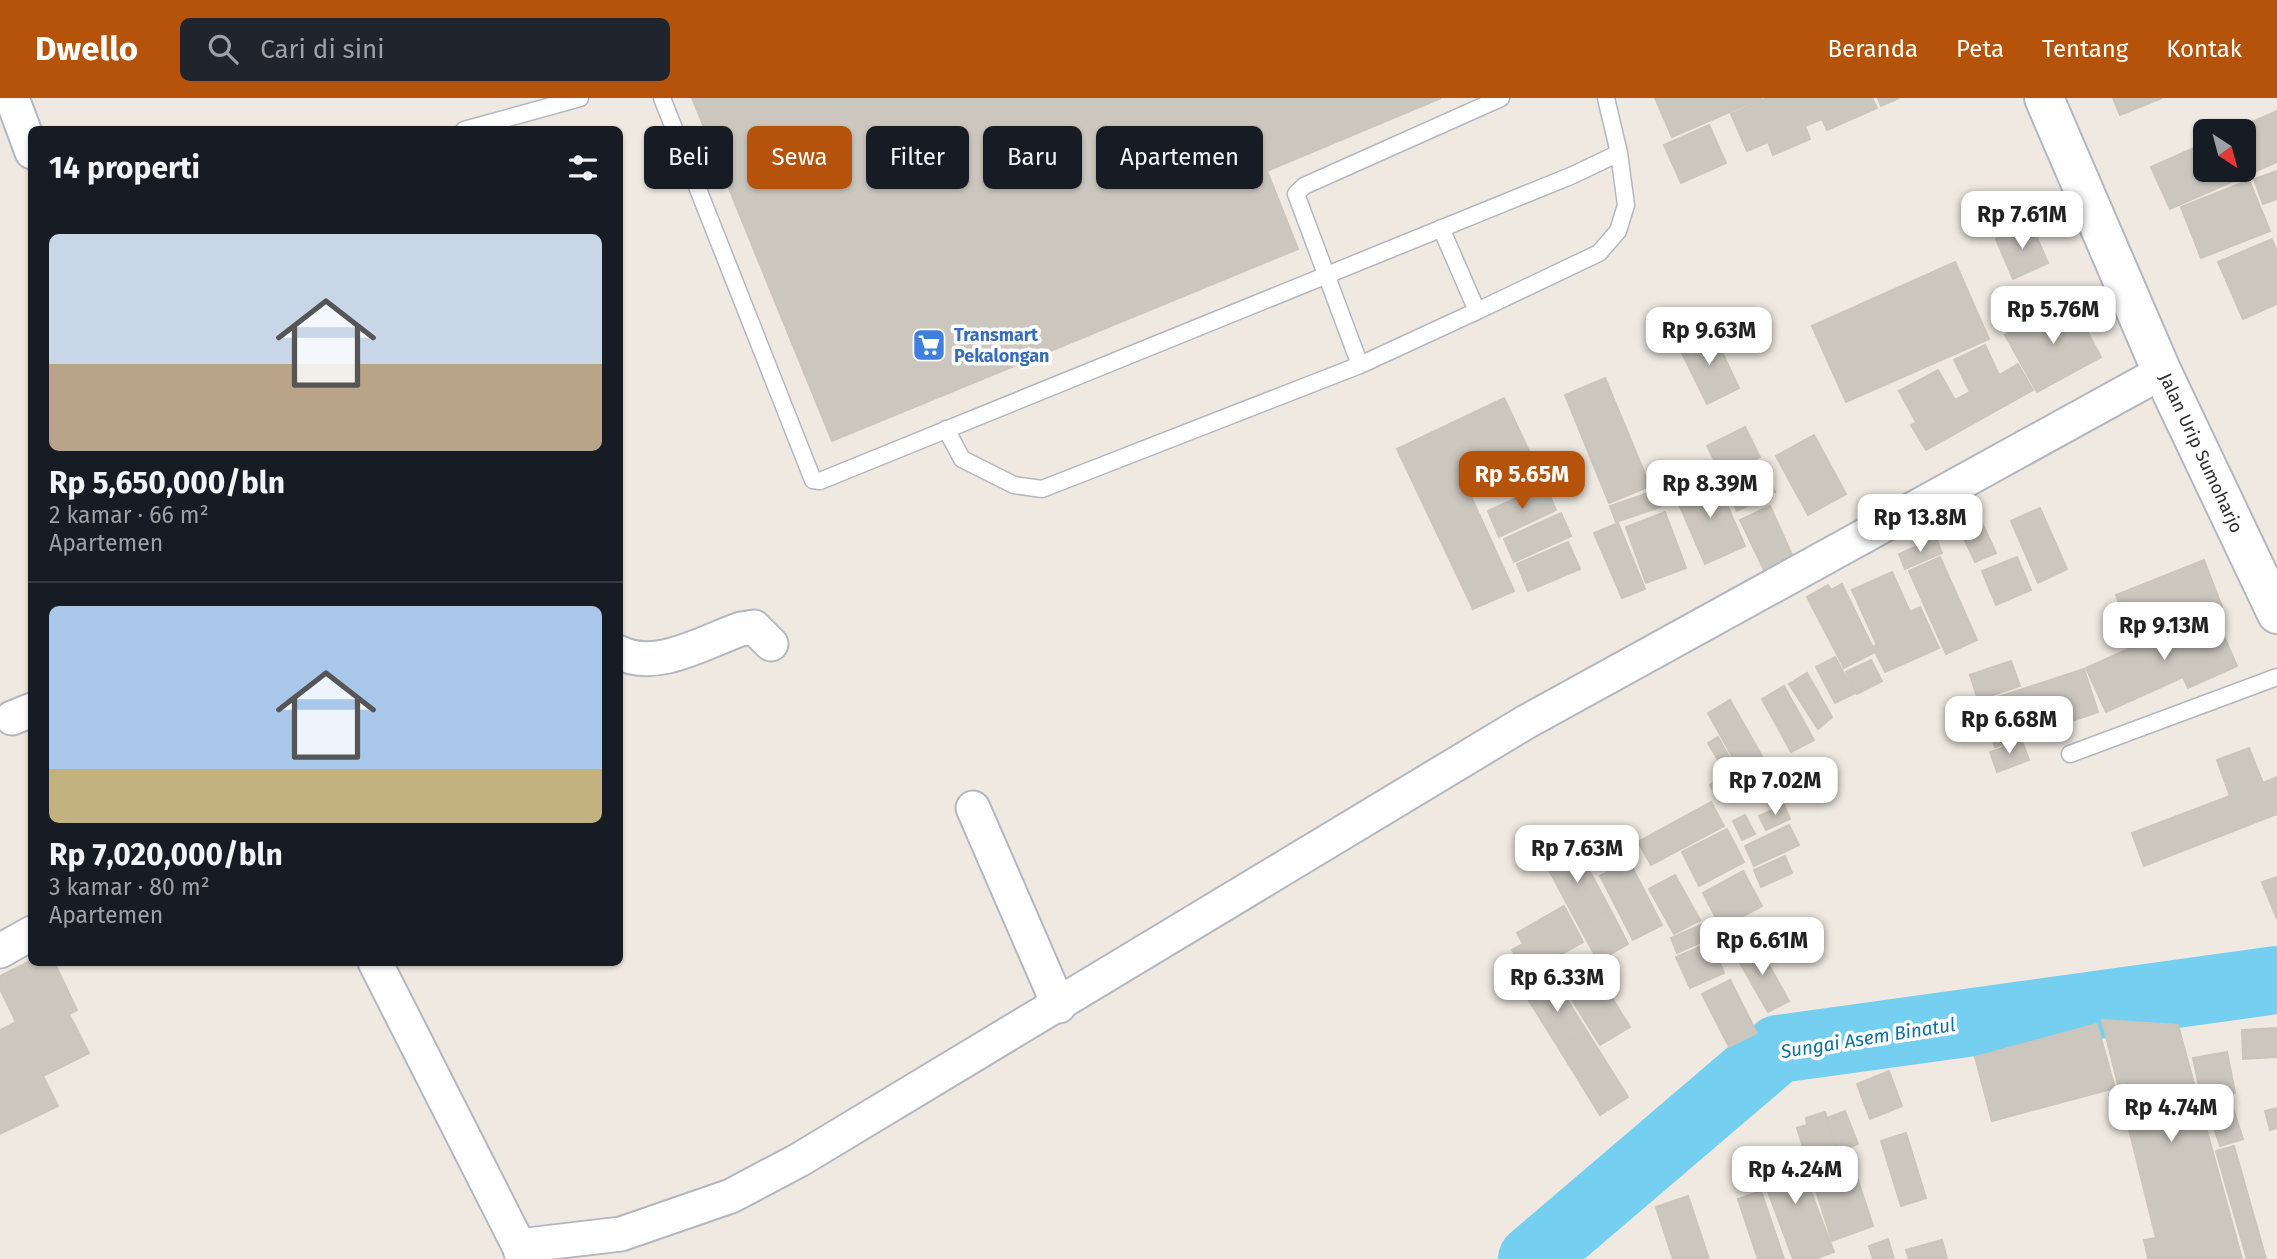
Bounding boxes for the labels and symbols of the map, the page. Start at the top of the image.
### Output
north arrow [2193,119,2256,182]
pin: Rp 7.61M [1950,192,2094,251]
pin: Rp 5.76M [1981,286,2125,346]
pin: Rp 9.63M [1637,308,1781,367]
place label: Transmart Pekalongan [954,324,1049,367]
supermarket icon: Transmart Pekalongan [910,326,948,364]
street label: Jalan Urip Sumoharjo [2154,370,2248,536]
pin: Rp 5.65M [1450,452,1594,511]
pin: Rp 8.39M [1638,460,1782,520]
pin: Rp 13.8M [1848,494,1992,554]
pin: Rp 9.13M [2092,602,2236,662]
pin: Rp 6.68M [1937,696,2081,756]
pin: Rp 7.02M [1703,758,1847,817]
pin: Rp 7.63M [1505,826,1649,885]
pin: Rp 6.61M [1690,918,1834,977]
pin: Rp 6.33M [1485,954,1629,1014]
water label: Sungai Asem Binatul [1778,1013,1957,1063]
pin: Rp 4.74M [2099,1084,2243,1144]
pin: Rp 4.24M [1723,1146,1867,1206]

